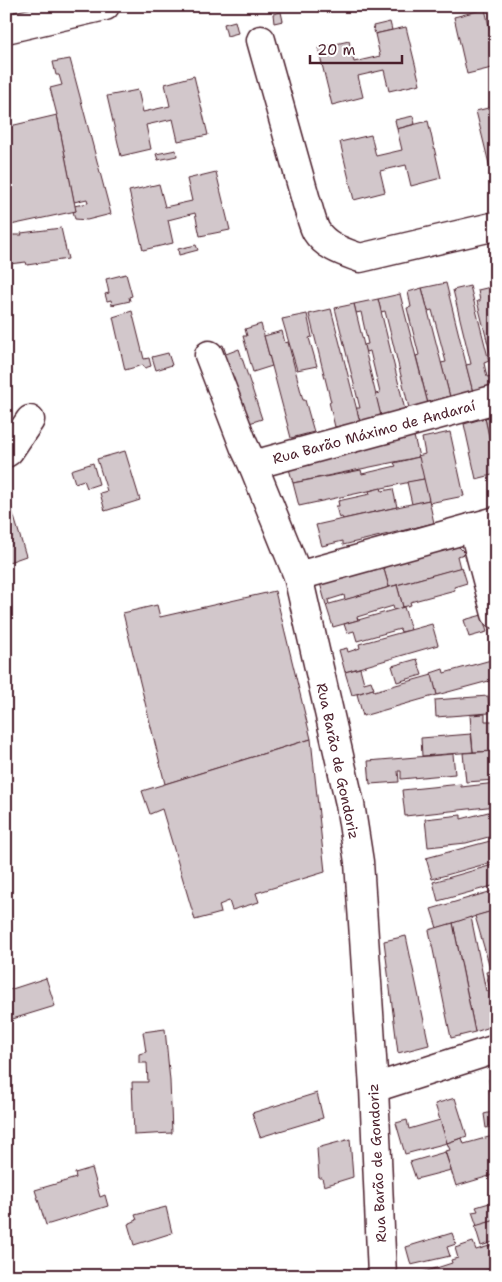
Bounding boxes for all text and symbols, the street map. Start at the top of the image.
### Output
scale bar [310,32,402,64]
text: 20 m [317,40,356,60]
street label: Rua Barão Máximo de Andaraí [271,396,477,468]
street label: Rua Barão de Gondoriz [313,681,363,841]
street label: Rua Barão de Gondoriz [364,1083,390,1243]

